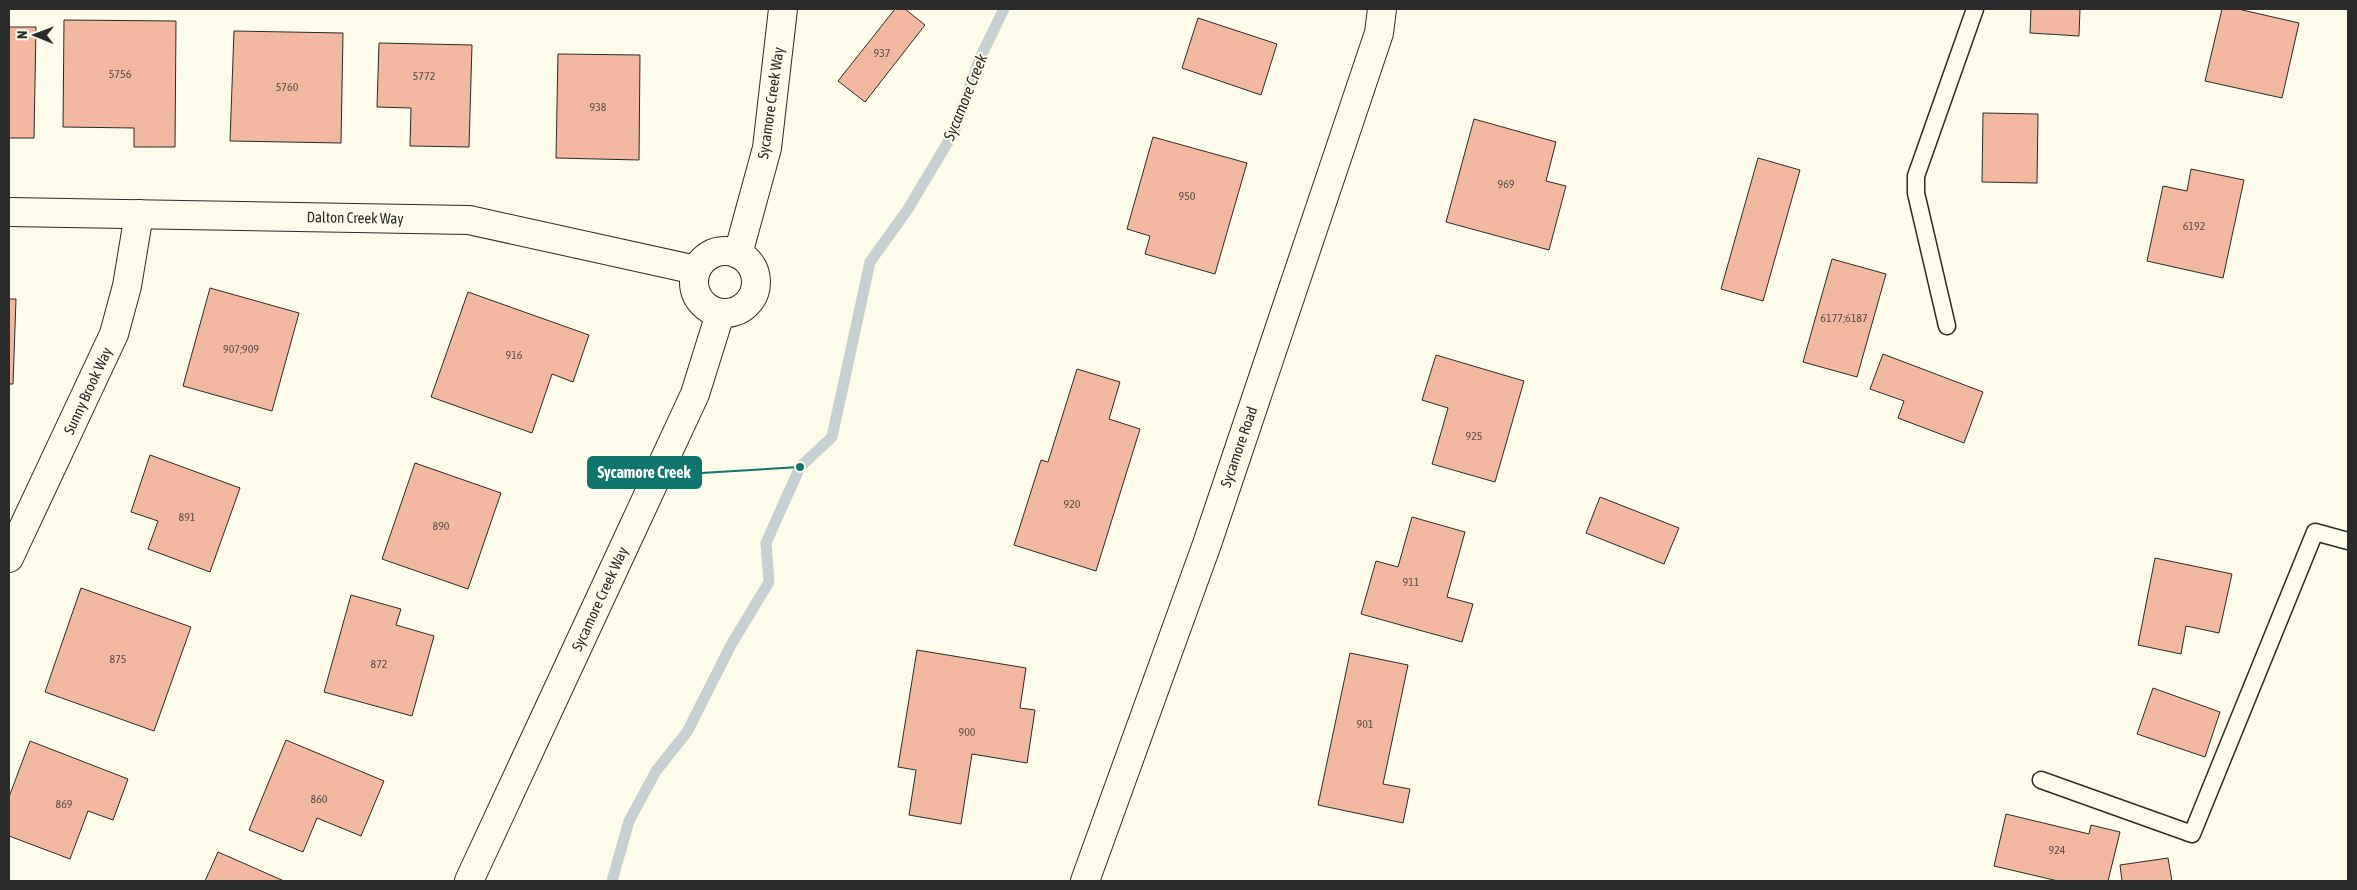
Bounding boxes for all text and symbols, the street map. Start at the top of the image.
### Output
north arrow [10,10,60,60]
text: N [14,31,30,39]
street label: Sycamore Creek Way [754,46,787,160]
house number: 937 [874,46,891,60]
water label: Sycamore Creek [939,50,992,144]
house number: 5756 [109,67,132,81]
house number: 5772 [413,69,435,83]
house number: 5760 [276,80,299,94]
house number: 938 [590,100,607,114]
house number: 969 [1498,177,1515,191]
house number: 950 [1179,189,1196,203]
street label: Dalton Creek Way [306,208,404,227]
house number: 6192 [2183,219,2205,233]
house number: 6177;6187 [1820,311,1868,325]
house number: 907;909 [223,342,259,356]
street label: Sunny Brook Way [60,345,115,437]
house number: 916 [506,348,523,362]
street label: Sycamore Road [1217,404,1260,490]
house number: 925 [1466,429,1482,443]
callout: Sycamore Creek [588,457,701,488]
text: Sycamore Creek [598,463,691,481]
house number: 920 [1064,497,1081,511]
house number: 891 [179,510,196,524]
house number: 890 [433,519,450,533]
street label: Sycamore Creek Way [568,544,631,654]
house number: 911 [1403,575,1420,589]
house number: 875 [110,652,126,666]
house number: 872 [371,657,387,671]
house number: 901 [1357,717,1374,731]
house number: 900 [959,725,976,739]
house number: 860 [311,792,328,806]
house number: 869 [56,797,73,811]
house number: 924 [2049,843,2066,857]

